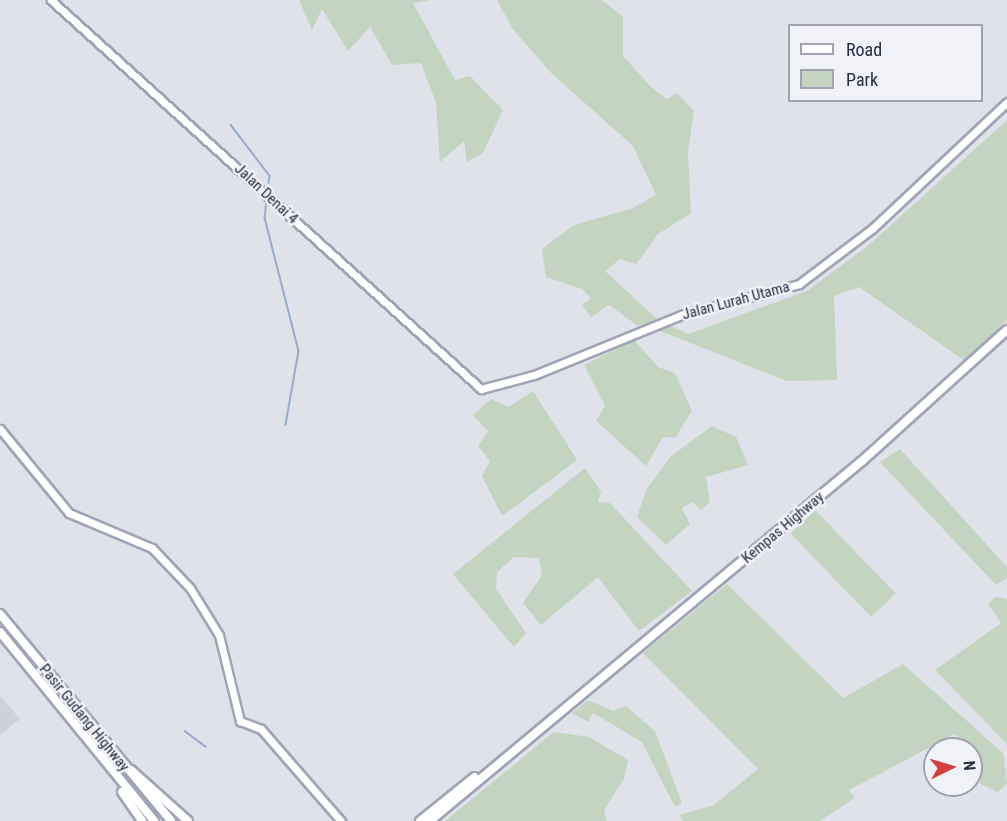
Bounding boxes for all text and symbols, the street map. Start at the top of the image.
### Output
legend [788,24,983,102]
text: Road [846,39,882,60]
text: Park [846,69,878,90]
street label: Jalan Denai 4 [231,160,301,228]
street label: Jalan Lurah Utama [680,278,792,324]
street label: Kempas Highway [738,488,828,568]
street label: Pasir Gudang Highway [35,661,133,775]
north arrow [923,737,983,797]
text: N [960,760,979,771]

